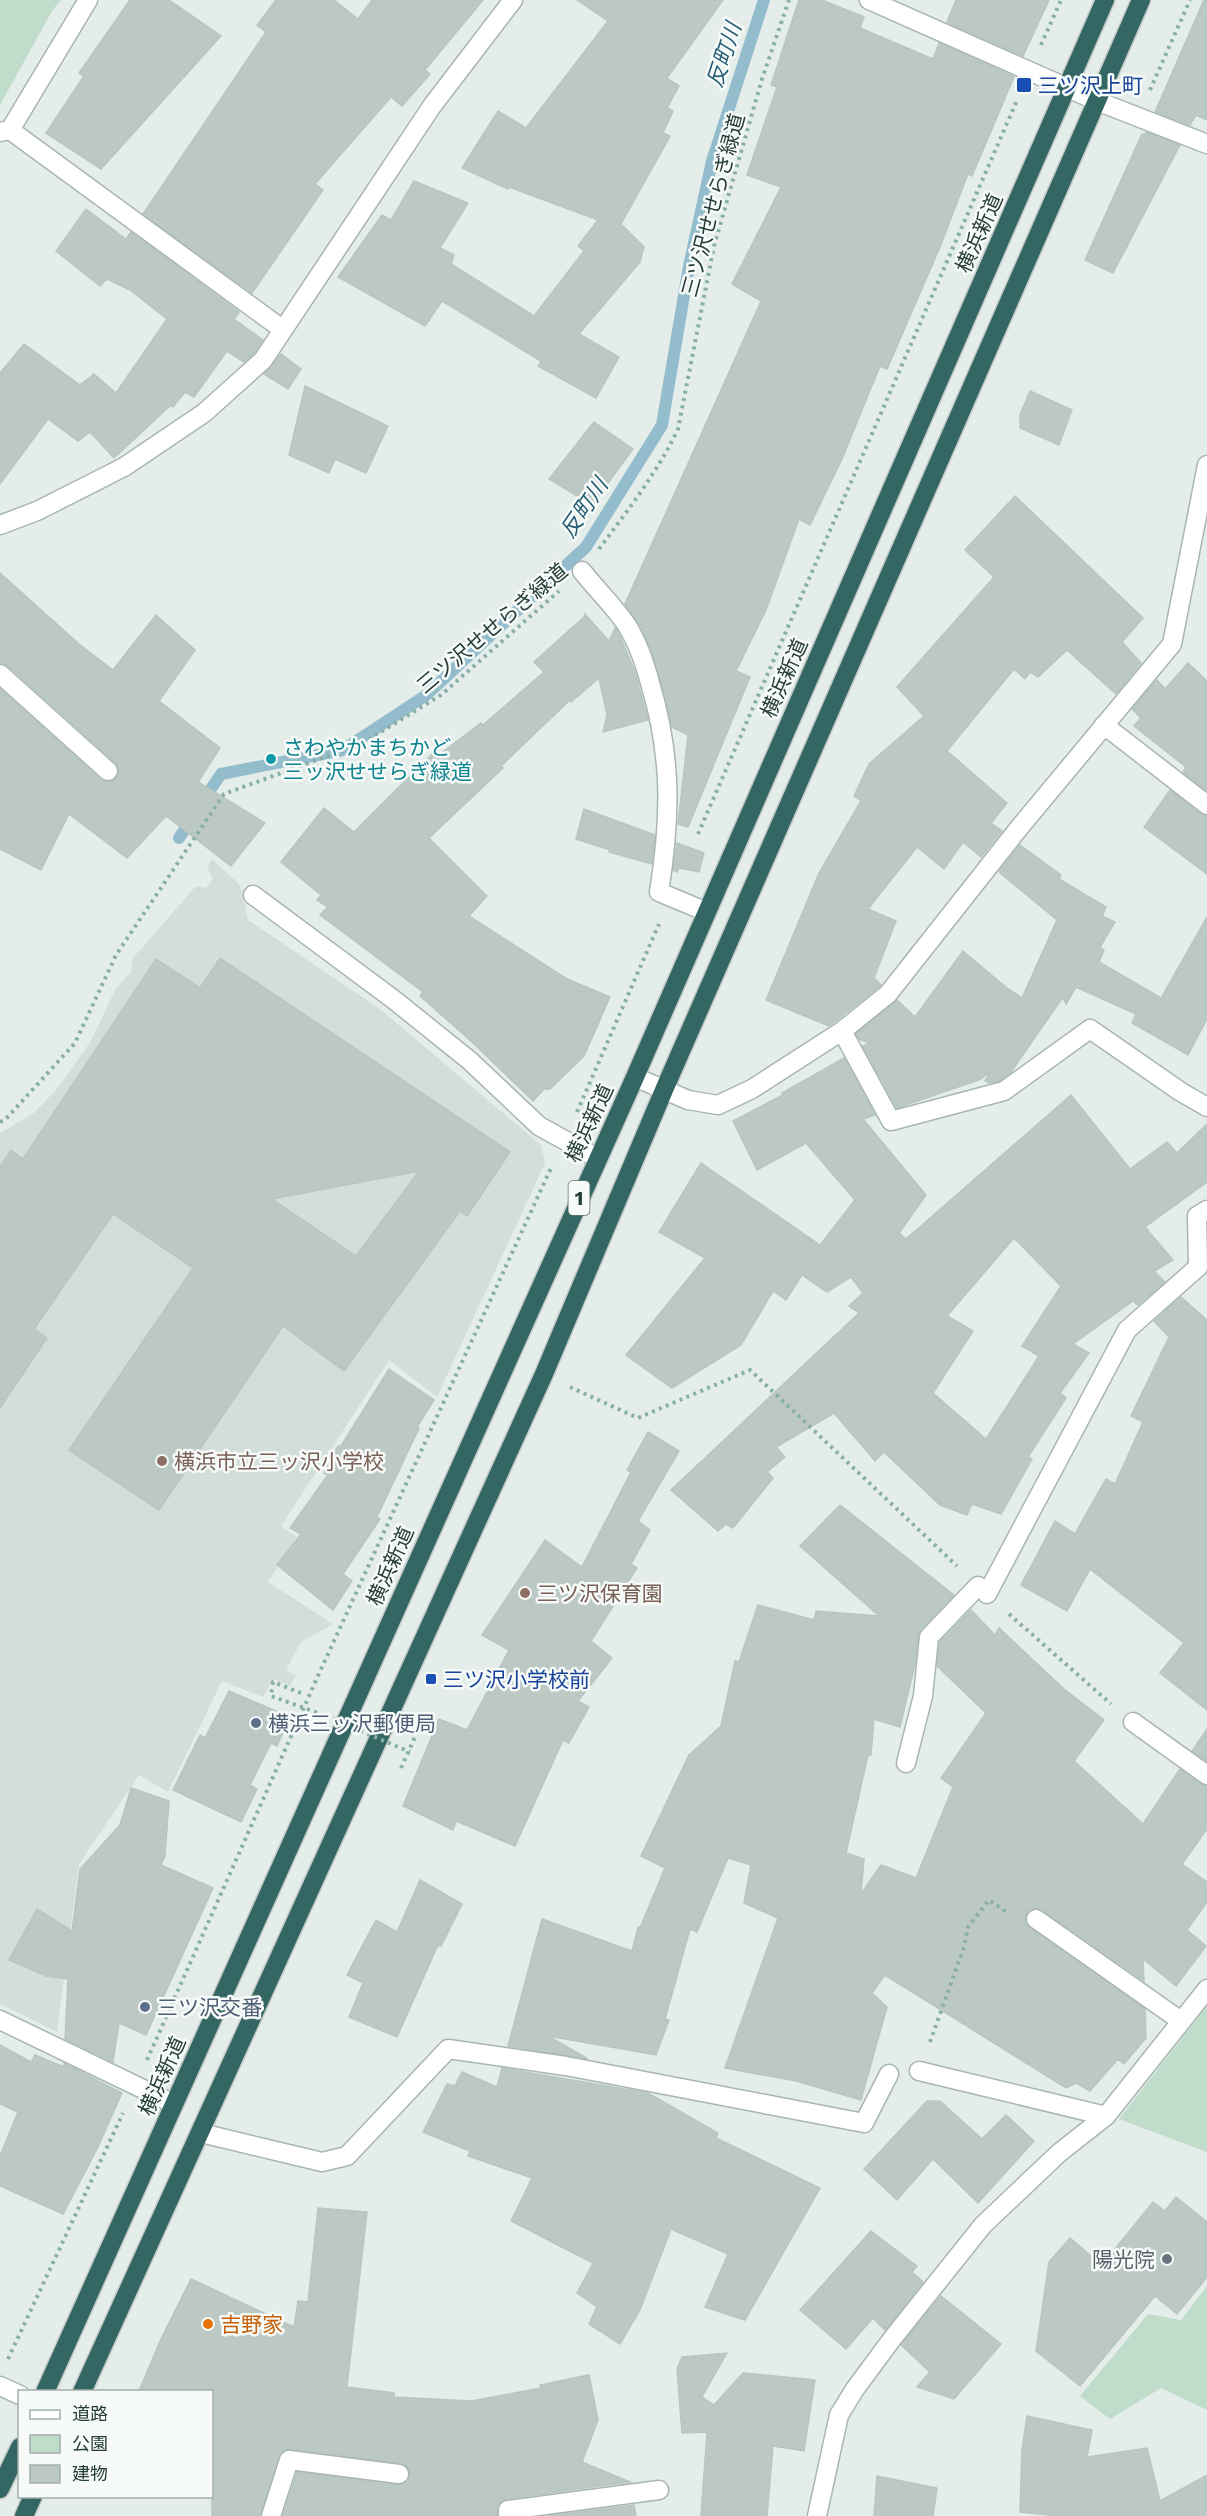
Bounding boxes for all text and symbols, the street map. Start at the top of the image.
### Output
water label: 反町川 [702,18,747,90]
place label: 三ツ沢上町 [1038,73,1143,98]
marker: 三ツ沢上町 [1015,76,1033,94]
street label: 三ツ沢せせらぎ緑道 [676,110,750,300]
street label: 横浜新道 [950,190,1008,276]
water label: 反町川 [555,472,614,542]
street label: 三ツ沢せせらぎ緑道 [412,558,572,698]
street label: 横浜新道 [755,635,813,721]
place label: さわやかまちかど 三ッ沢せせらぎ緑道 [283,735,472,784]
marker: さわやかまちかど 三ッ沢せせらぎ緑道 [264,752,278,766]
street label: 横浜新道 [560,1080,618,1166]
road number: 1 [568,1181,590,1215]
place label: 横浜市立三ッ沢小学校 [174,1449,384,1474]
marker: 横浜市立三ッ沢小学校 [155,1454,169,1468]
street label: 横浜新道 [361,1523,419,1609]
place label: 三ツ沢保育園 [537,1581,663,1606]
marker: 三ツ沢保育園 [518,1586,532,1600]
place label: 三ツ沢小学校前 [443,1667,590,1692]
marker: 三ツ沢小学校前 [424,1672,438,1686]
place label: 横浜三ッ沢郵便局 [268,1711,436,1736]
marker: 横浜三ッ沢郵便局 [249,1716,263,1730]
place label: 三ツ沢交番 [157,1995,262,2020]
marker: 三ツ沢交番 [138,2000,152,2014]
street label: 横浜新道 [133,2033,191,2119]
place label: 陽光院 [1092,2247,1155,2272]
marker: 陽光院 [1160,2252,1174,2266]
place label: 吉野家 [220,2312,283,2337]
marker: 吉野家 [201,2317,215,2331]
legend [18,2390,213,2498]
text: 道路 [72,2403,108,2424]
text: 公園 [72,2433,108,2454]
text: 建物 [72,2463,108,2484]

